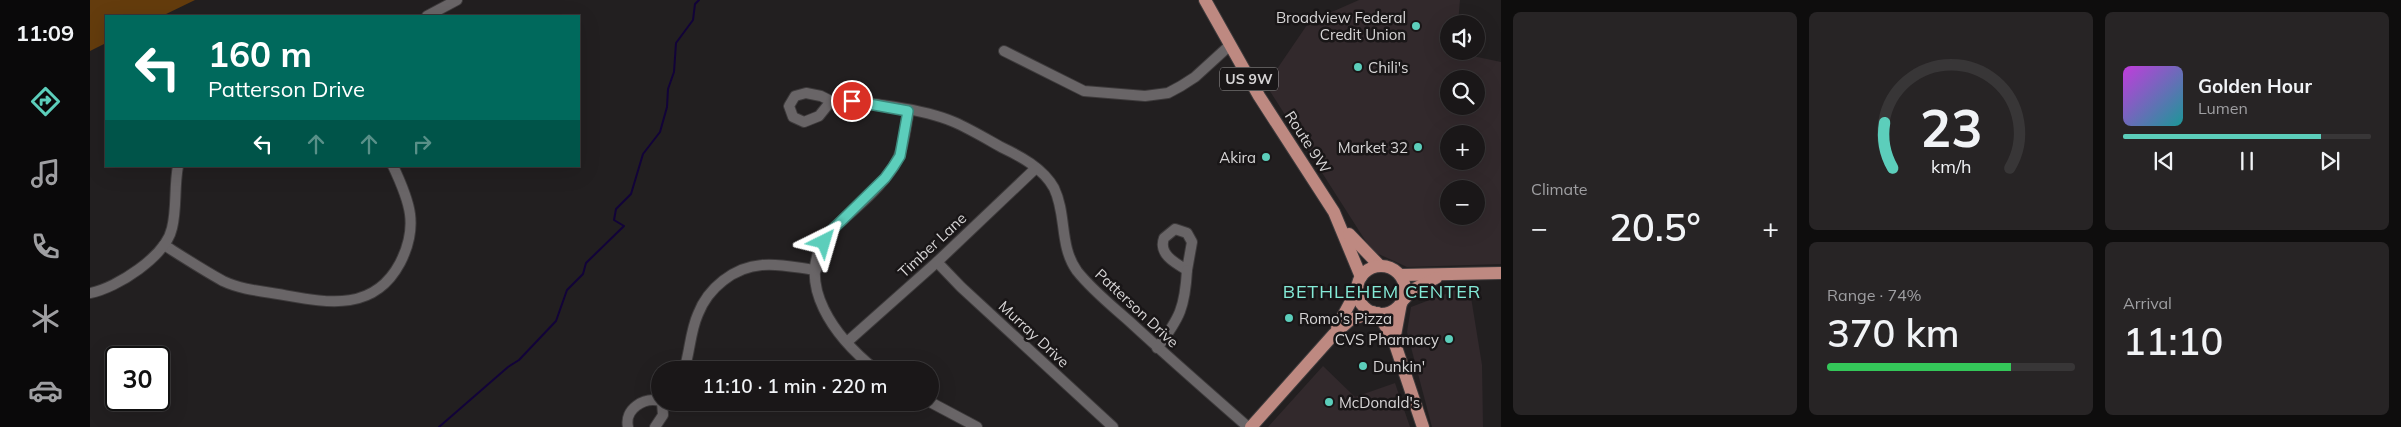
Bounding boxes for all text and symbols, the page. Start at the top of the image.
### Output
place label: Broadview Federal Credit Union [1276,8,1406,44]
map controls [1440,15,1485,225]
button: sound [1440,15,1485,60]
text: 11:09 [16,19,74,47]
marker: Broadview Federal Credit Union [1410,20,1422,32]
text: 160 m [208,32,312,76]
icon: left [125,35,190,100]
place label: Chili's [1368,58,1409,77]
marker: Chili's [1352,61,1364,73]
road number: US 9W [1220,68,1278,90]
button: search [1440,70,1485,115]
text: Golden Hour [2198,74,2312,98]
text: Patterson Drive [208,75,365,103]
pin [831,80,873,122]
icon: directions [28,84,63,119]
icon: arrive [838,87,866,115]
text: 23 [1920,95,1982,160]
text: Lumen [2198,98,2248,118]
street label: Route 9W [1281,107,1335,177]
button: + [1440,125,1485,170]
icon: left [249,130,277,158]
icon: ahead [302,130,330,158]
icon: ahead [355,130,383,158]
icon: right [408,130,436,158]
place label: Market 32 [1338,138,1408,157]
marker: Market 32 [1412,141,1424,153]
icon: previous [2150,147,2178,175]
icon: pause [2233,147,2261,175]
icon: next [2316,147,2344,175]
place label: Akira [1219,148,1256,167]
marker: Akira [1260,151,1272,163]
text: km/h [1931,155,1971,177]
icon: music [28,156,63,191]
text: Climate [1531,179,1587,199]
button: − [1440,180,1485,225]
text: 20.5° [1609,203,1701,251]
street label: Timber Lane [894,209,970,281]
text: − [1531,210,1548,245]
text: + [1762,210,1779,245]
position arrow [797,215,849,267]
icon: phone [28,229,63,264]
street label: Patterson Drive [1091,265,1183,351]
district label: BETHLEHEM CENTER [1283,280,1481,303]
text: Range · 74% [1827,285,1922,305]
text: Arrival [2123,293,2172,313]
street label: Murray Drive [995,297,1073,371]
icon: climate [28,301,63,336]
place label: Romo's Pizza [1299,309,1392,328]
text: 370 km [1827,309,1960,357]
marker: Romo's Pizza [1283,312,1295,324]
text: 11:10 [2123,317,2223,365]
place label: CVS Pharmacy [1335,330,1439,349]
marker: CVS Pharmacy [1443,333,1455,345]
speed limit sign: 30 [105,346,170,411]
place label: Dunkin' [1373,357,1425,376]
marker: Dunkin' [1357,360,1369,372]
icon: car [28,373,63,408]
text: 11:10 · 1 min · 220 m [702,374,888,398]
place label: McDonald's [1339,393,1420,412]
marker: McDonald's [1323,396,1335,408]

